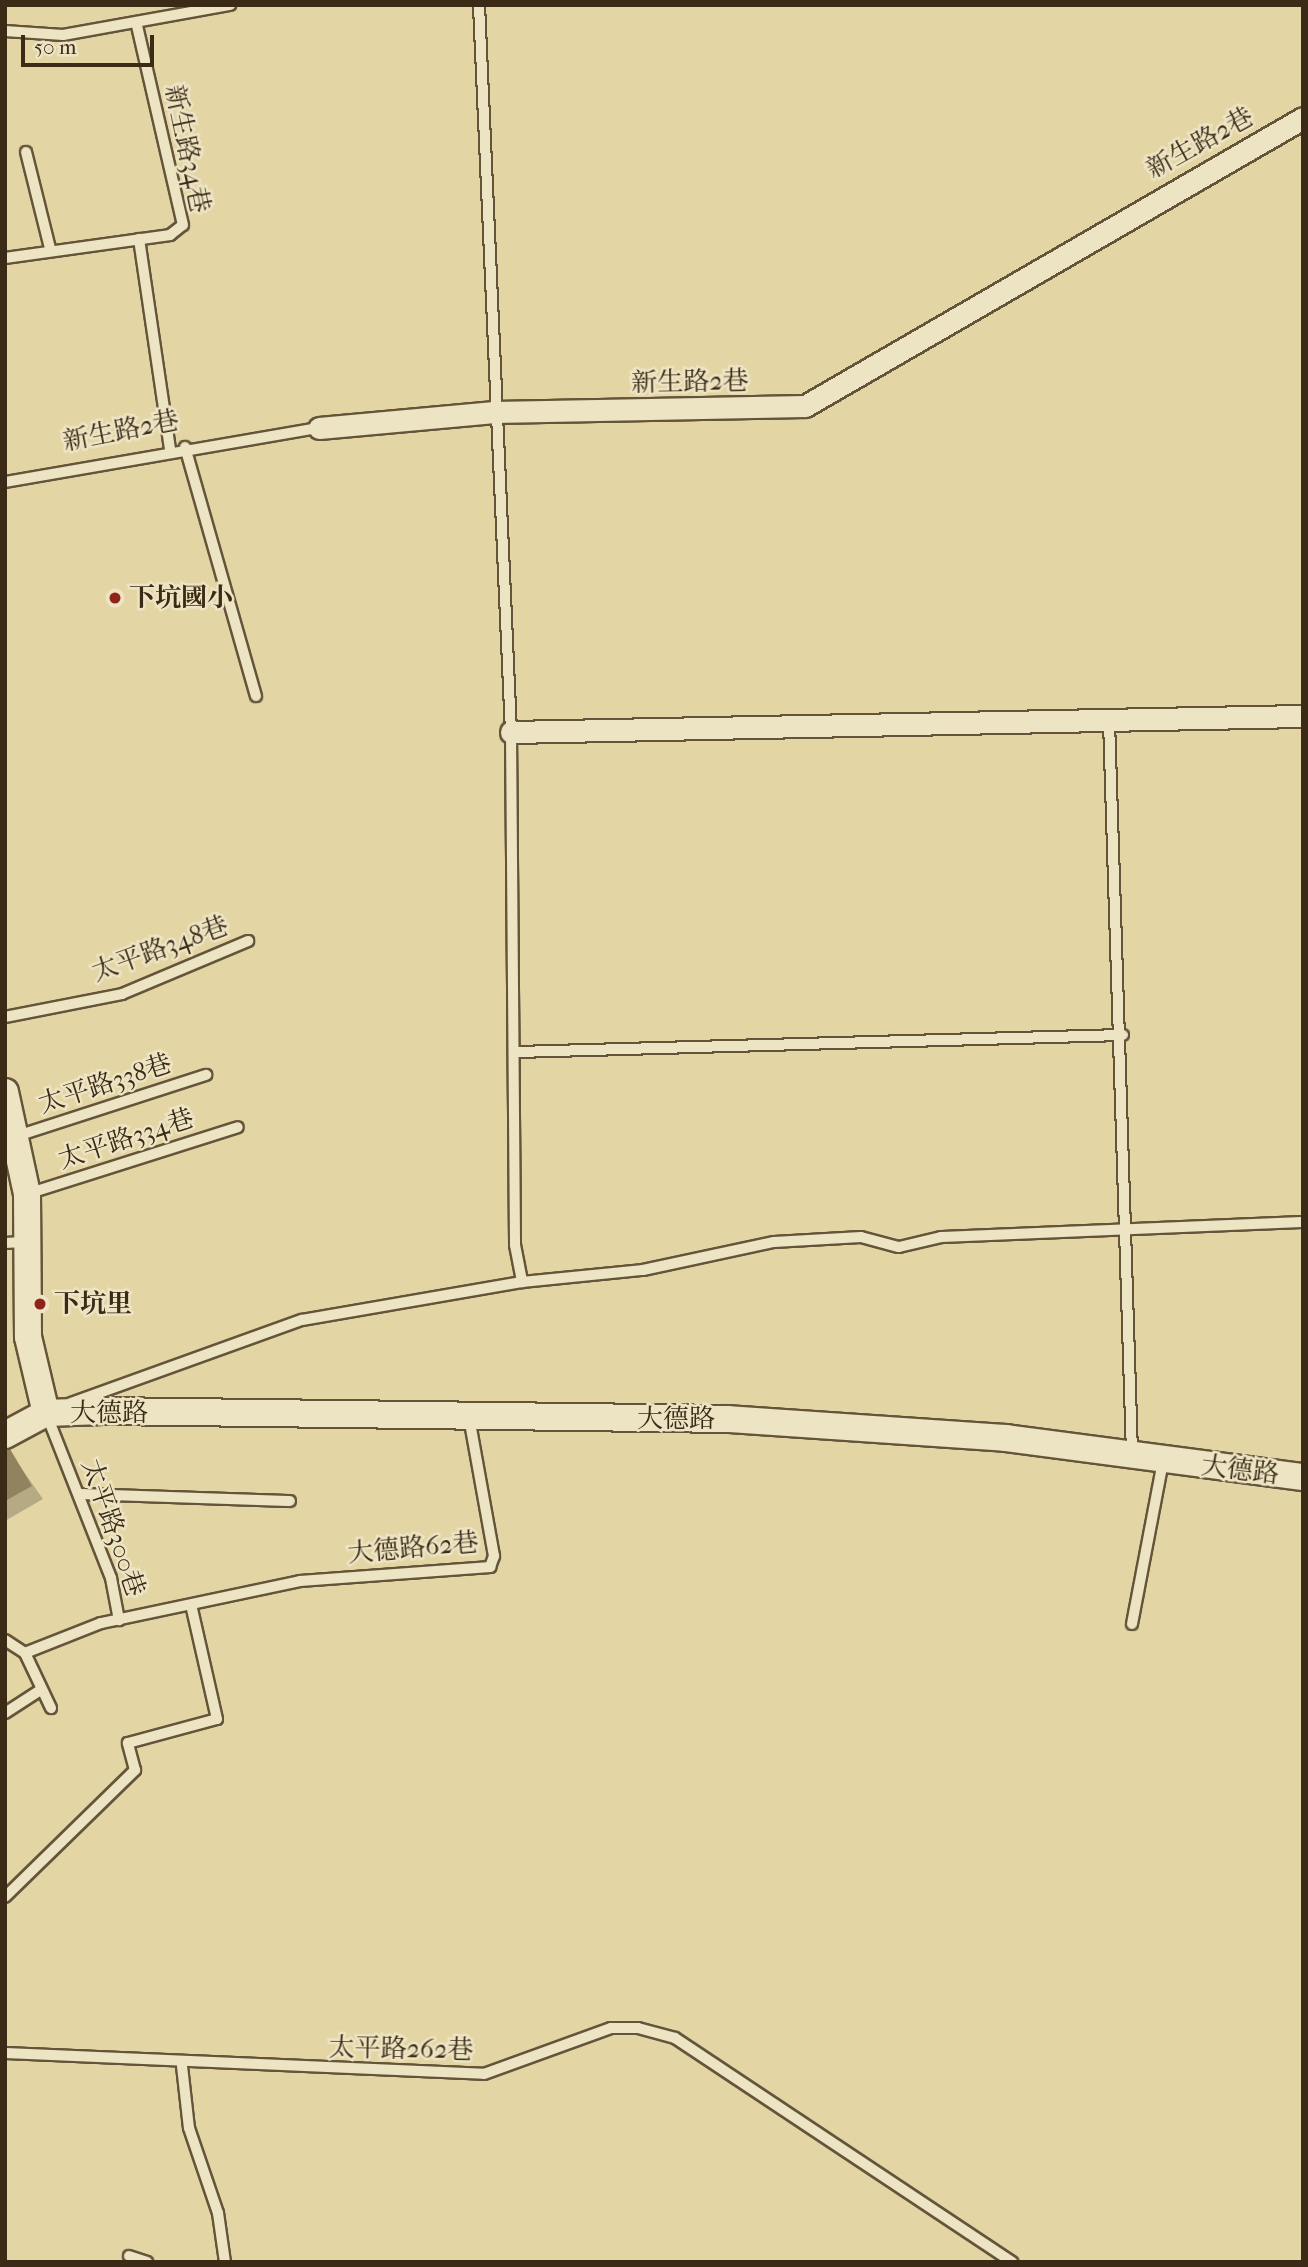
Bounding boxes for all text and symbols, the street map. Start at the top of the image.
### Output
scale bar [24,21,158,65]
text: 50 m [34,35,77,59]
street label: 新生路34巷 [158,82,216,216]
street label: 新生路2巷 [1141,101,1259,185]
street label: 新生路2巷 [631,365,749,399]
street label: 新生路2巷 [60,404,182,458]
place label: 下坑國小 [129,582,233,614]
marker: 下坑國小 [107,590,123,606]
street label: 太平路348巷 [87,910,233,988]
street label: 太平路338巷 [34,1048,176,1120]
street label: 太平路334巷 [54,1102,198,1176]
place label: 下坑里 [54,1288,132,1320]
marker: 下坑里 [32,1296,48,1312]
street label: 大德路 [70,1397,148,1429]
street label: 大德路 [637,1403,715,1435]
street label: 大德路 [1199,1450,1281,1490]
street label: 太平路300巷 [75,1455,151,1601]
street label: 大德路62巷 [346,1527,480,1569]
street label: 太平路262巷 [328,2032,474,2066]

